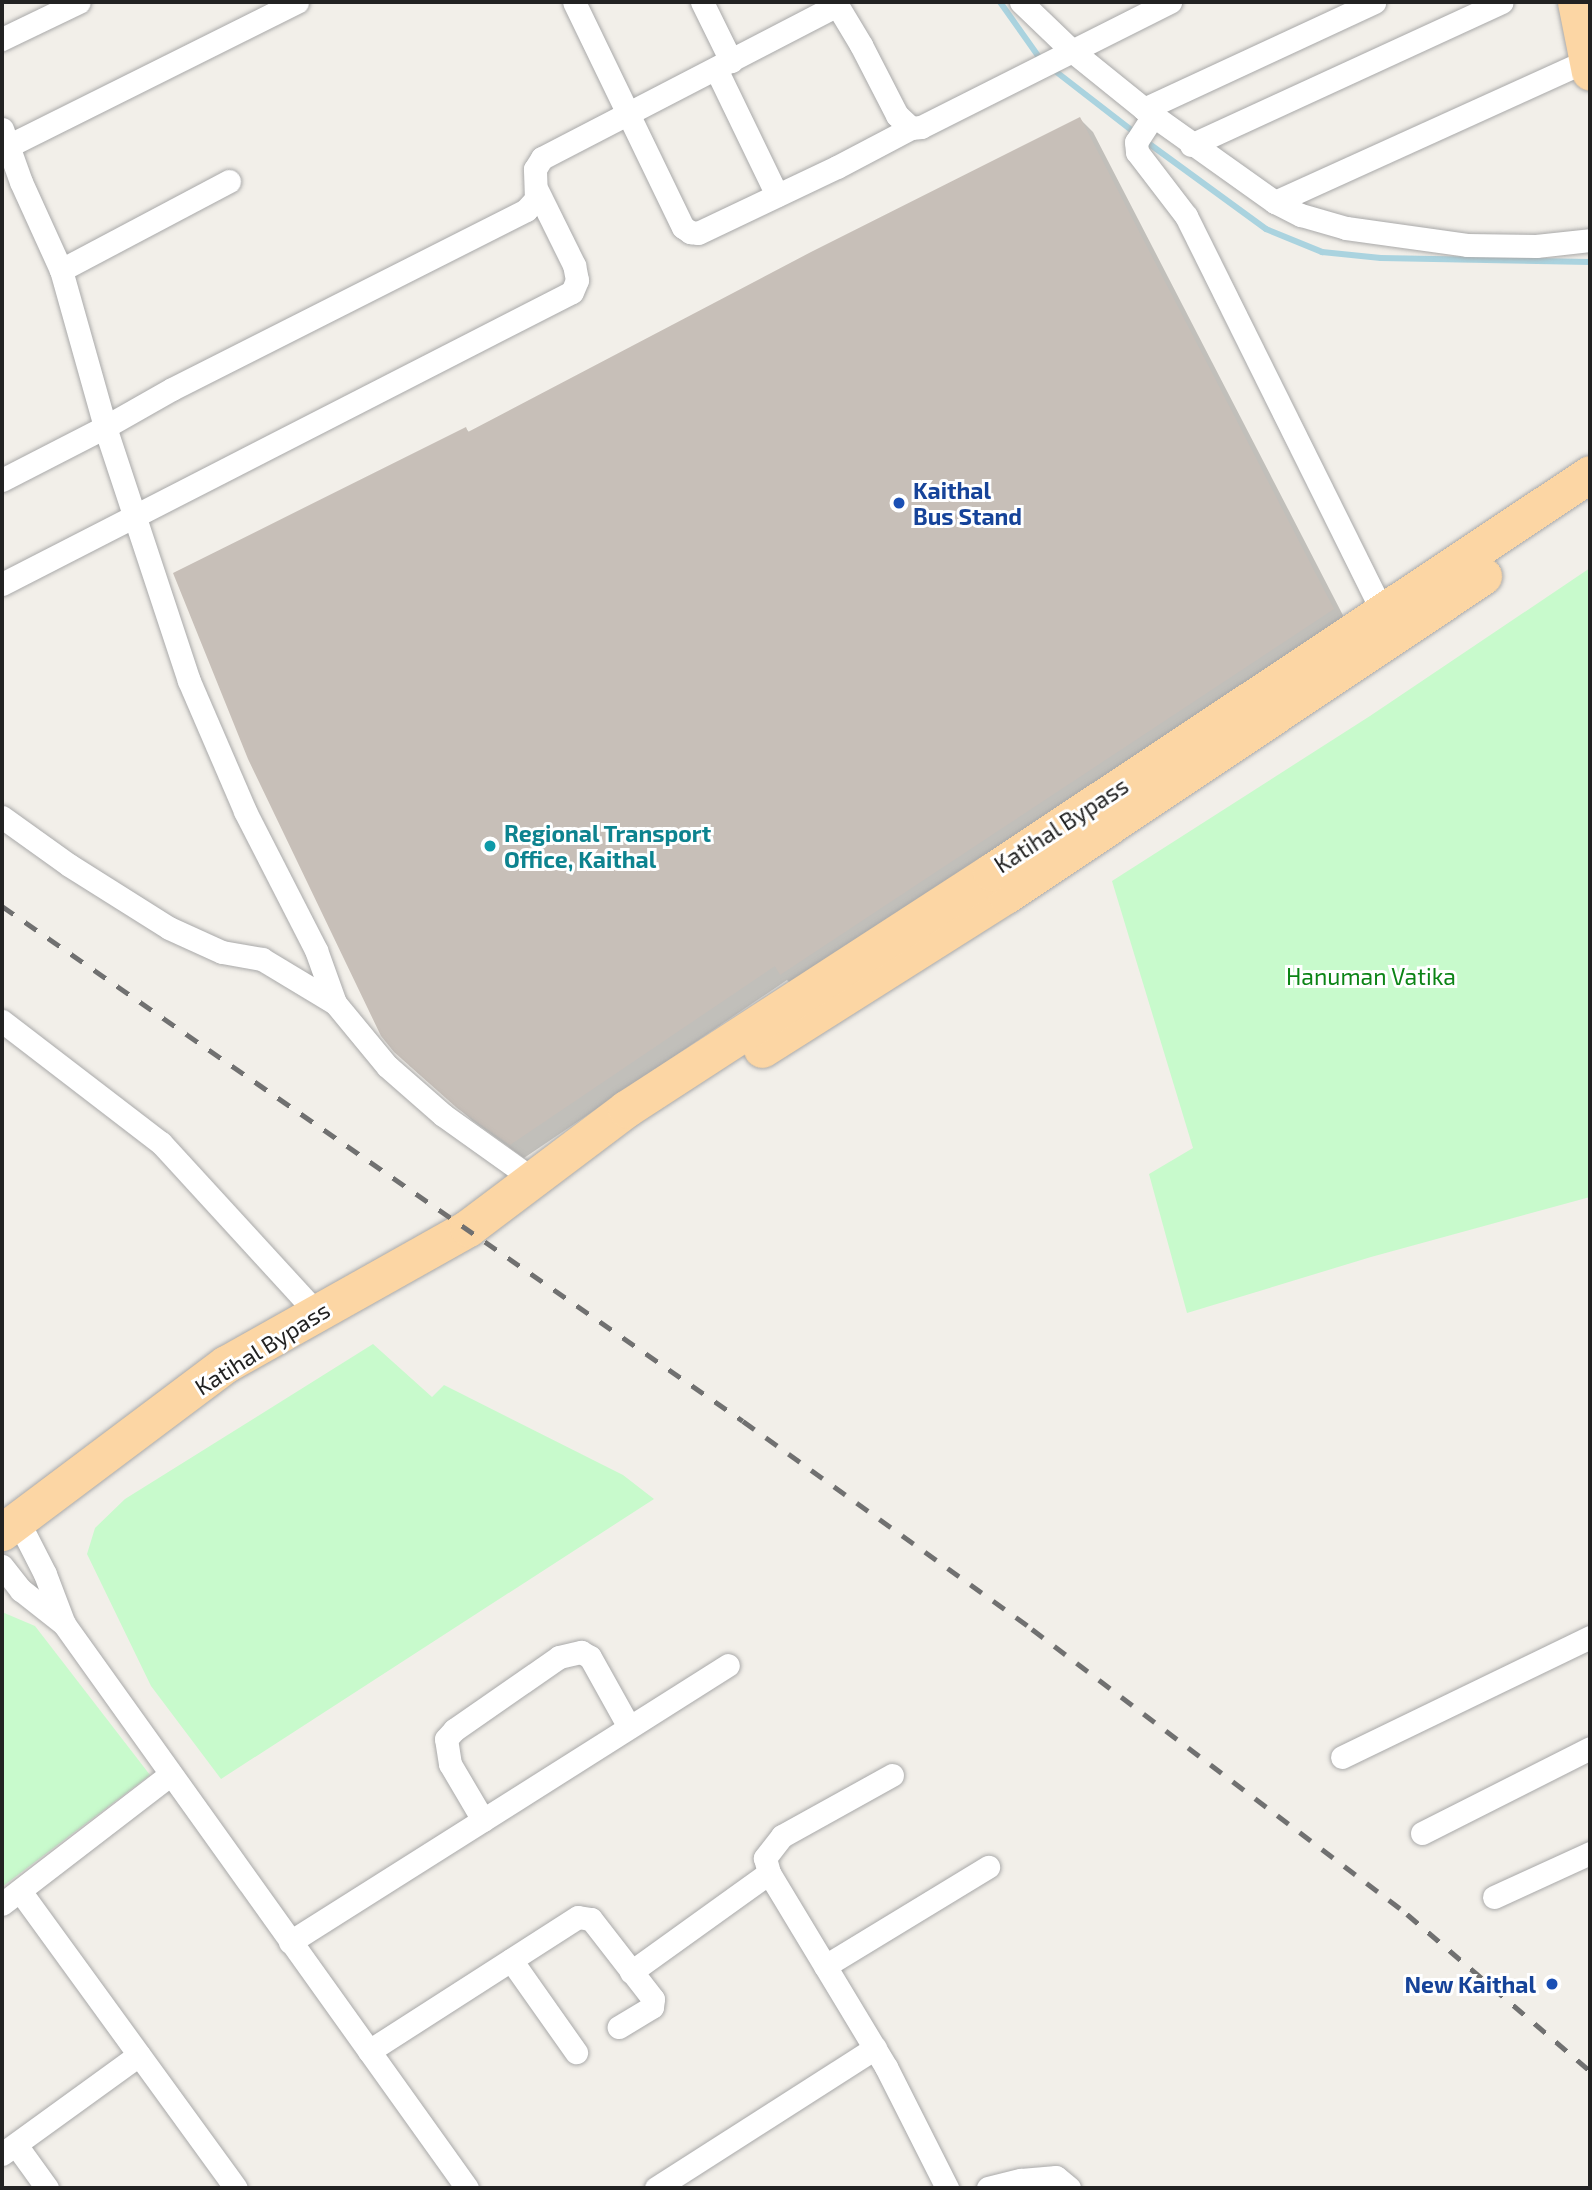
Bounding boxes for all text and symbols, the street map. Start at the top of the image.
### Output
place label: Kaithal Bus Stand [913,476,1022,530]
marker: Kaithal Bus Stand [891,495,907,511]
street label: Katihal Bypass [989,771,1133,879]
place label: Regional Transport Office, Kaithal [504,819,712,873]
marker: Regional Transport Office, Kaithal [482,838,498,854]
park label: Hanuman Vatika [1286,962,1456,990]
street label: Katihal Bypass [189,1295,335,1401]
place label: New Kaithal [1404,1970,1536,1998]
marker: New Kaithal [1542,1974,1562,1994]

